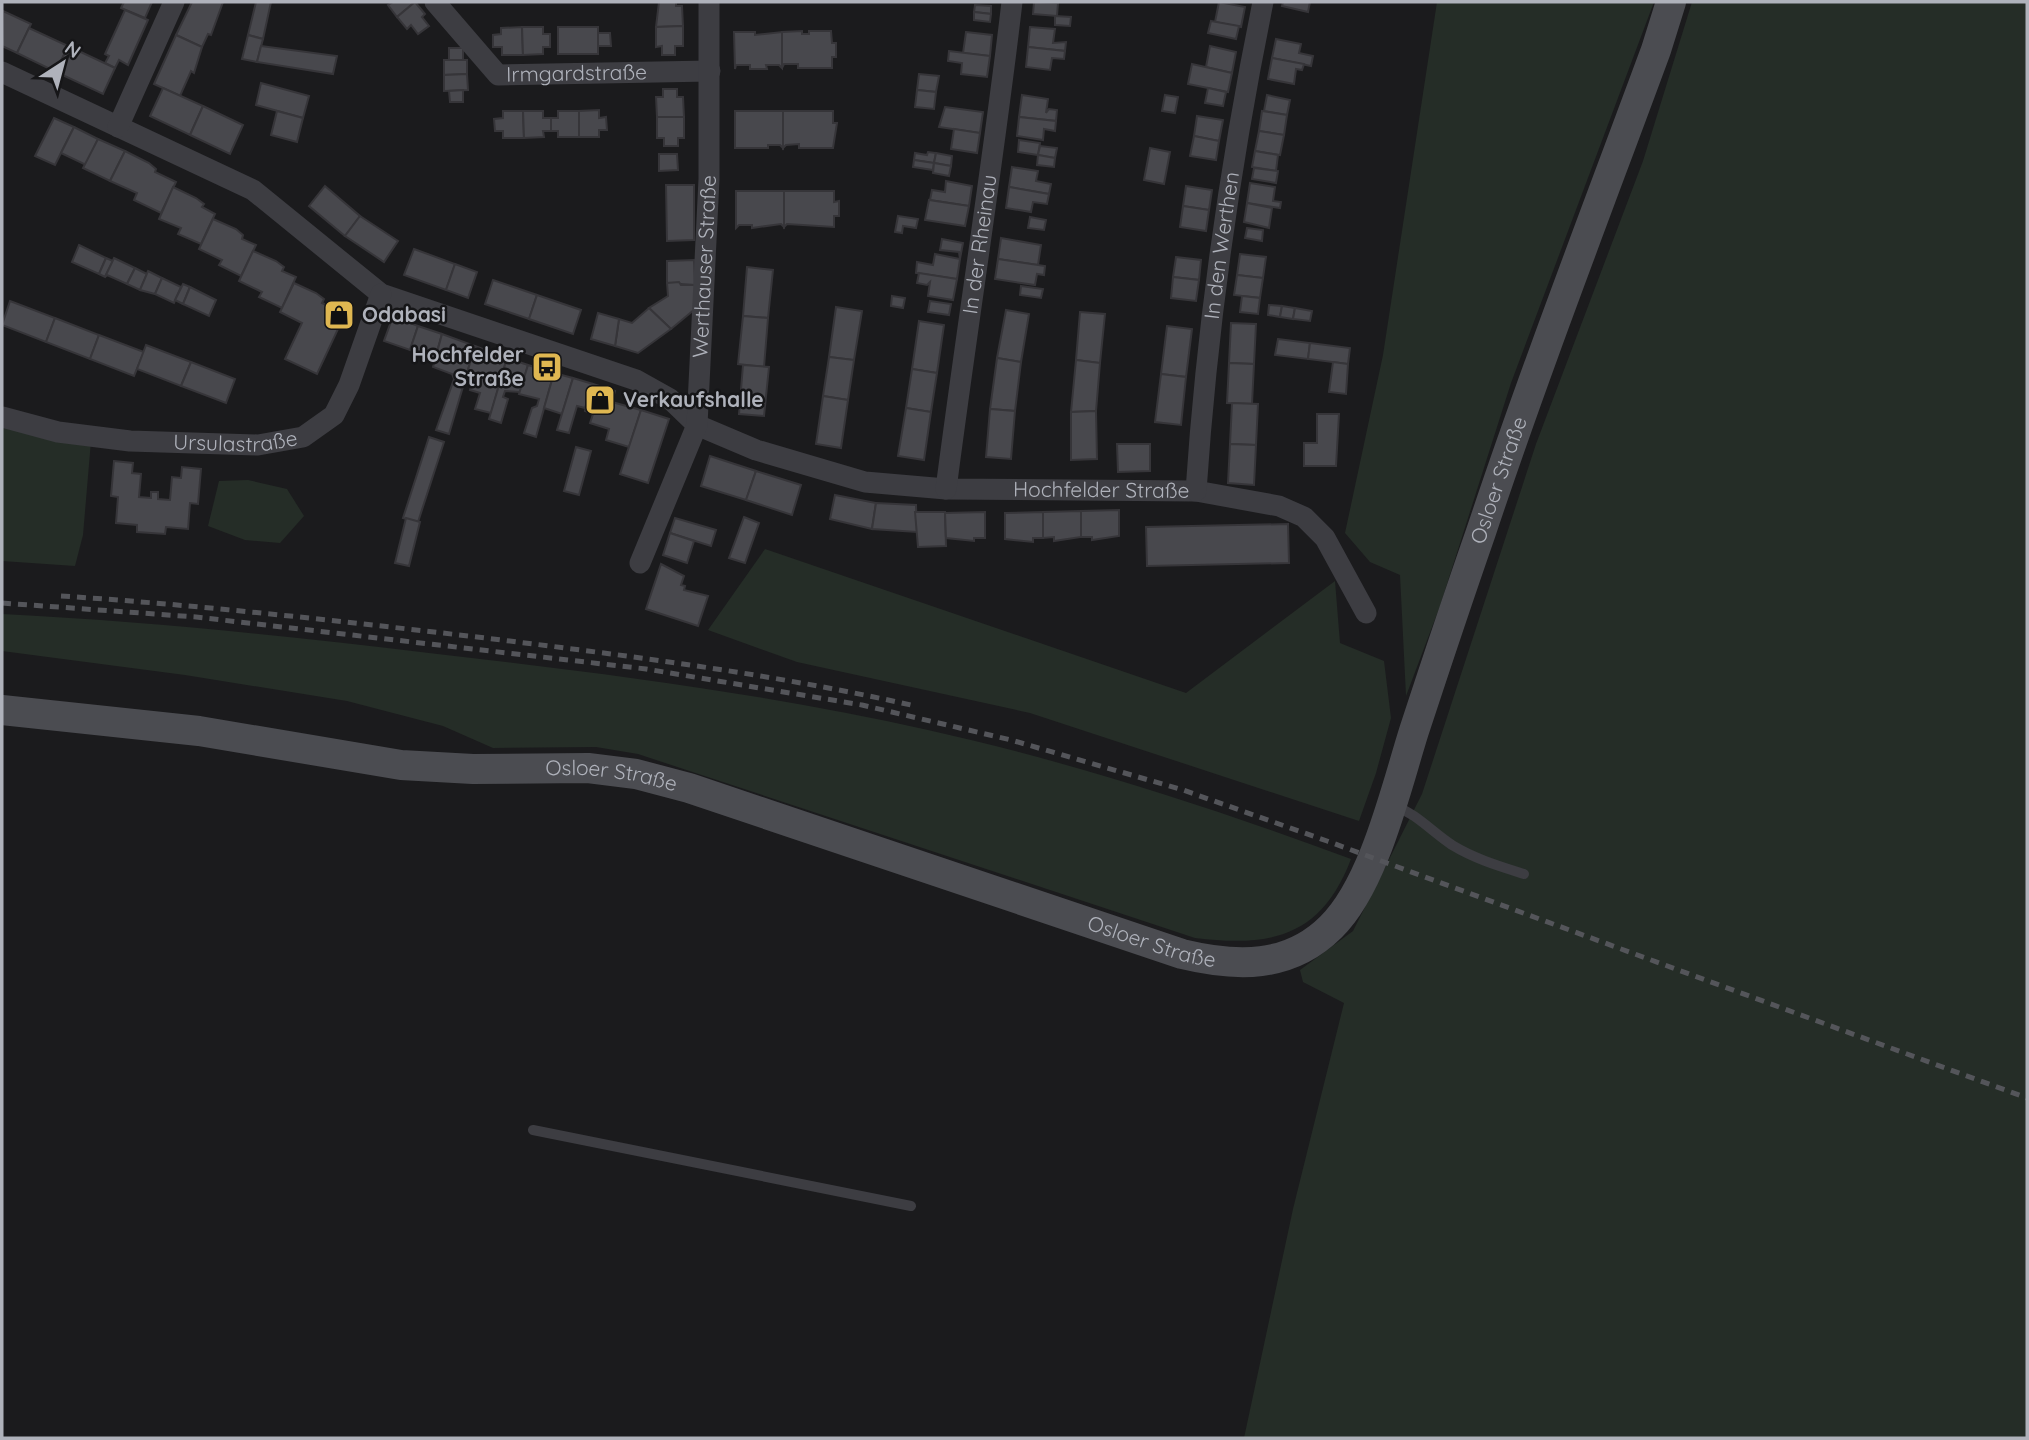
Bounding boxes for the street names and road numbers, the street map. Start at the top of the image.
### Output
street label: Irmgardstraße [506,58,647,87]
street label: In den Werthen [1198,170,1244,320]
street label: In der Rheinau [956,173,1002,316]
street label: Werthauser Straße [686,174,721,359]
street label: Osloer Straße [1464,413,1532,547]
street label: Ursulastraße [173,424,299,457]
street label: Hochfelder Straße [1013,476,1190,503]
street label: Osloer Straße [545,754,680,796]
street label: Osloer Straße [1084,909,1218,972]

